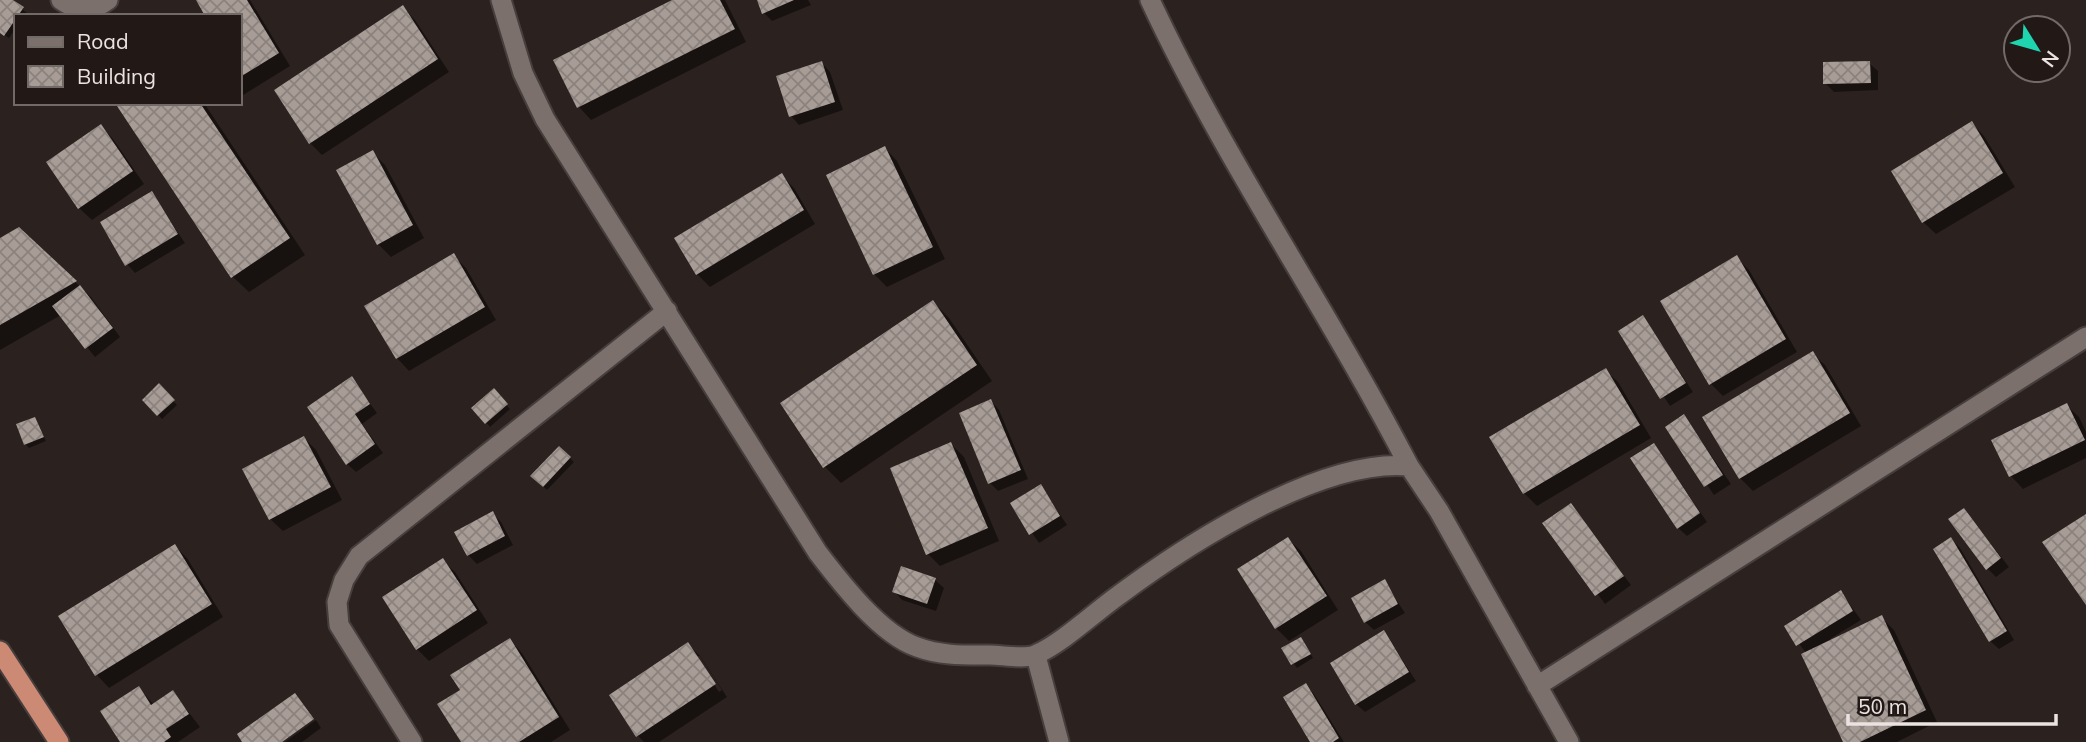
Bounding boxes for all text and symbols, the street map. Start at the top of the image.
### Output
legend [14,14,242,105]
north arrow [2002,14,2072,84]
text: Road [77,28,128,54]
text: N [2037,46,2064,72]
text: Building [77,63,156,89]
scale bar [1848,682,2056,726]
text: 50 m [1858,693,1907,719]

